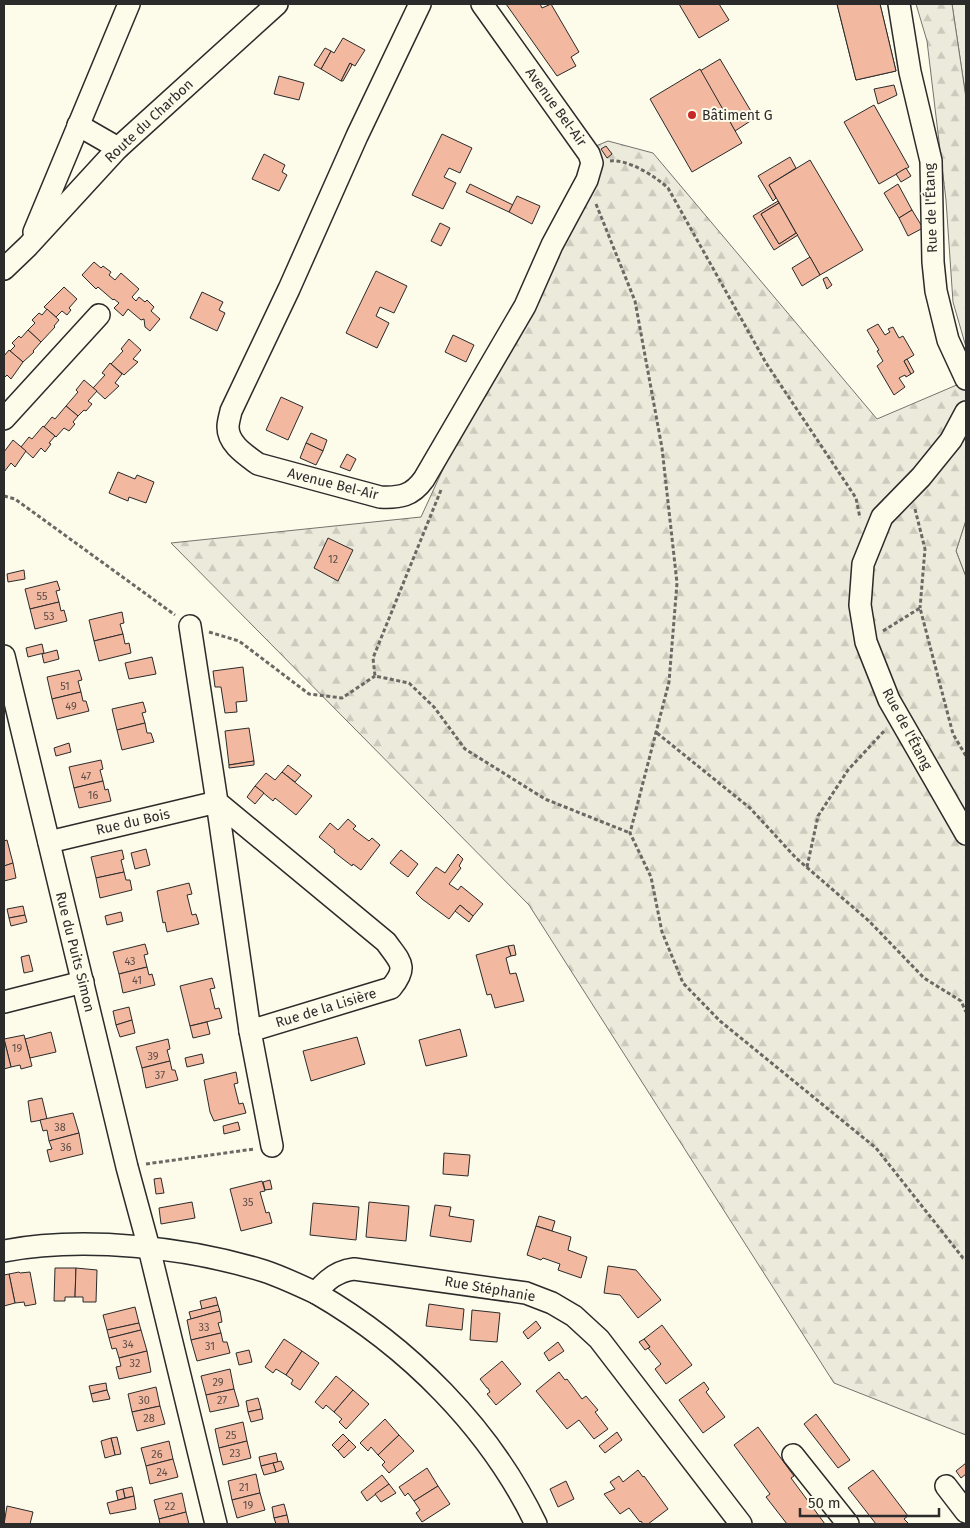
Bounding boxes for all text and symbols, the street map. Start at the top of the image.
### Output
street label: Avenue Bel-Air [522,64,591,150]
street label: Route du Charbon [101,76,197,166]
place label: Bâtiment G [702,107,773,124]
marker: Bâtiment G [686,109,698,121]
street label: Rue de l'Étang [920,162,941,253]
street label: Avenue Bel-Air [286,464,381,504]
house number: 12 [328,553,338,566]
house number: 55 [37,590,48,603]
house number: 53 [44,610,54,623]
house number: 51 [60,680,70,693]
street label: Rue de l'Étang [878,685,937,773]
house number: 49 [65,700,77,713]
house number: 47 [81,770,91,783]
house number: 16 [88,789,98,802]
street label: Rue du Bois [94,805,172,839]
street label: Rue du Puits Simon [52,890,98,1014]
house number: 43 [124,955,136,968]
house number: 41 [132,974,142,987]
street label: Rue de la Lisière [273,985,379,1031]
house number: 19 [12,1042,22,1055]
house number: 39 [147,1050,159,1063]
house number: 37 [155,1069,165,1082]
house number: 38 [54,1121,66,1134]
house number: 36 [60,1141,72,1154]
house number: 35 [243,1196,254,1209]
street label: Rue Stéphanie [443,1273,537,1305]
house number: 33 [199,1321,209,1334]
house number: 34 [122,1338,134,1351]
house number: 31 [205,1340,215,1353]
house number: 32 [130,1357,140,1370]
house number: 29 [212,1376,224,1389]
house number: 30 [138,1394,150,1407]
house number: 27 [217,1394,227,1407]
house number: 28 [143,1412,155,1425]
house number: 25 [226,1429,237,1442]
house number: 23 [230,1447,240,1460]
house number: 26 [151,1448,163,1461]
house number: 24 [157,1466,168,1479]
house number: 21 [239,1481,249,1494]
scale bar [800,1486,939,1518]
text: 50 m [808,1494,841,1512]
house number: 19 [243,1499,253,1512]
house number: 22 [165,1500,175,1513]

